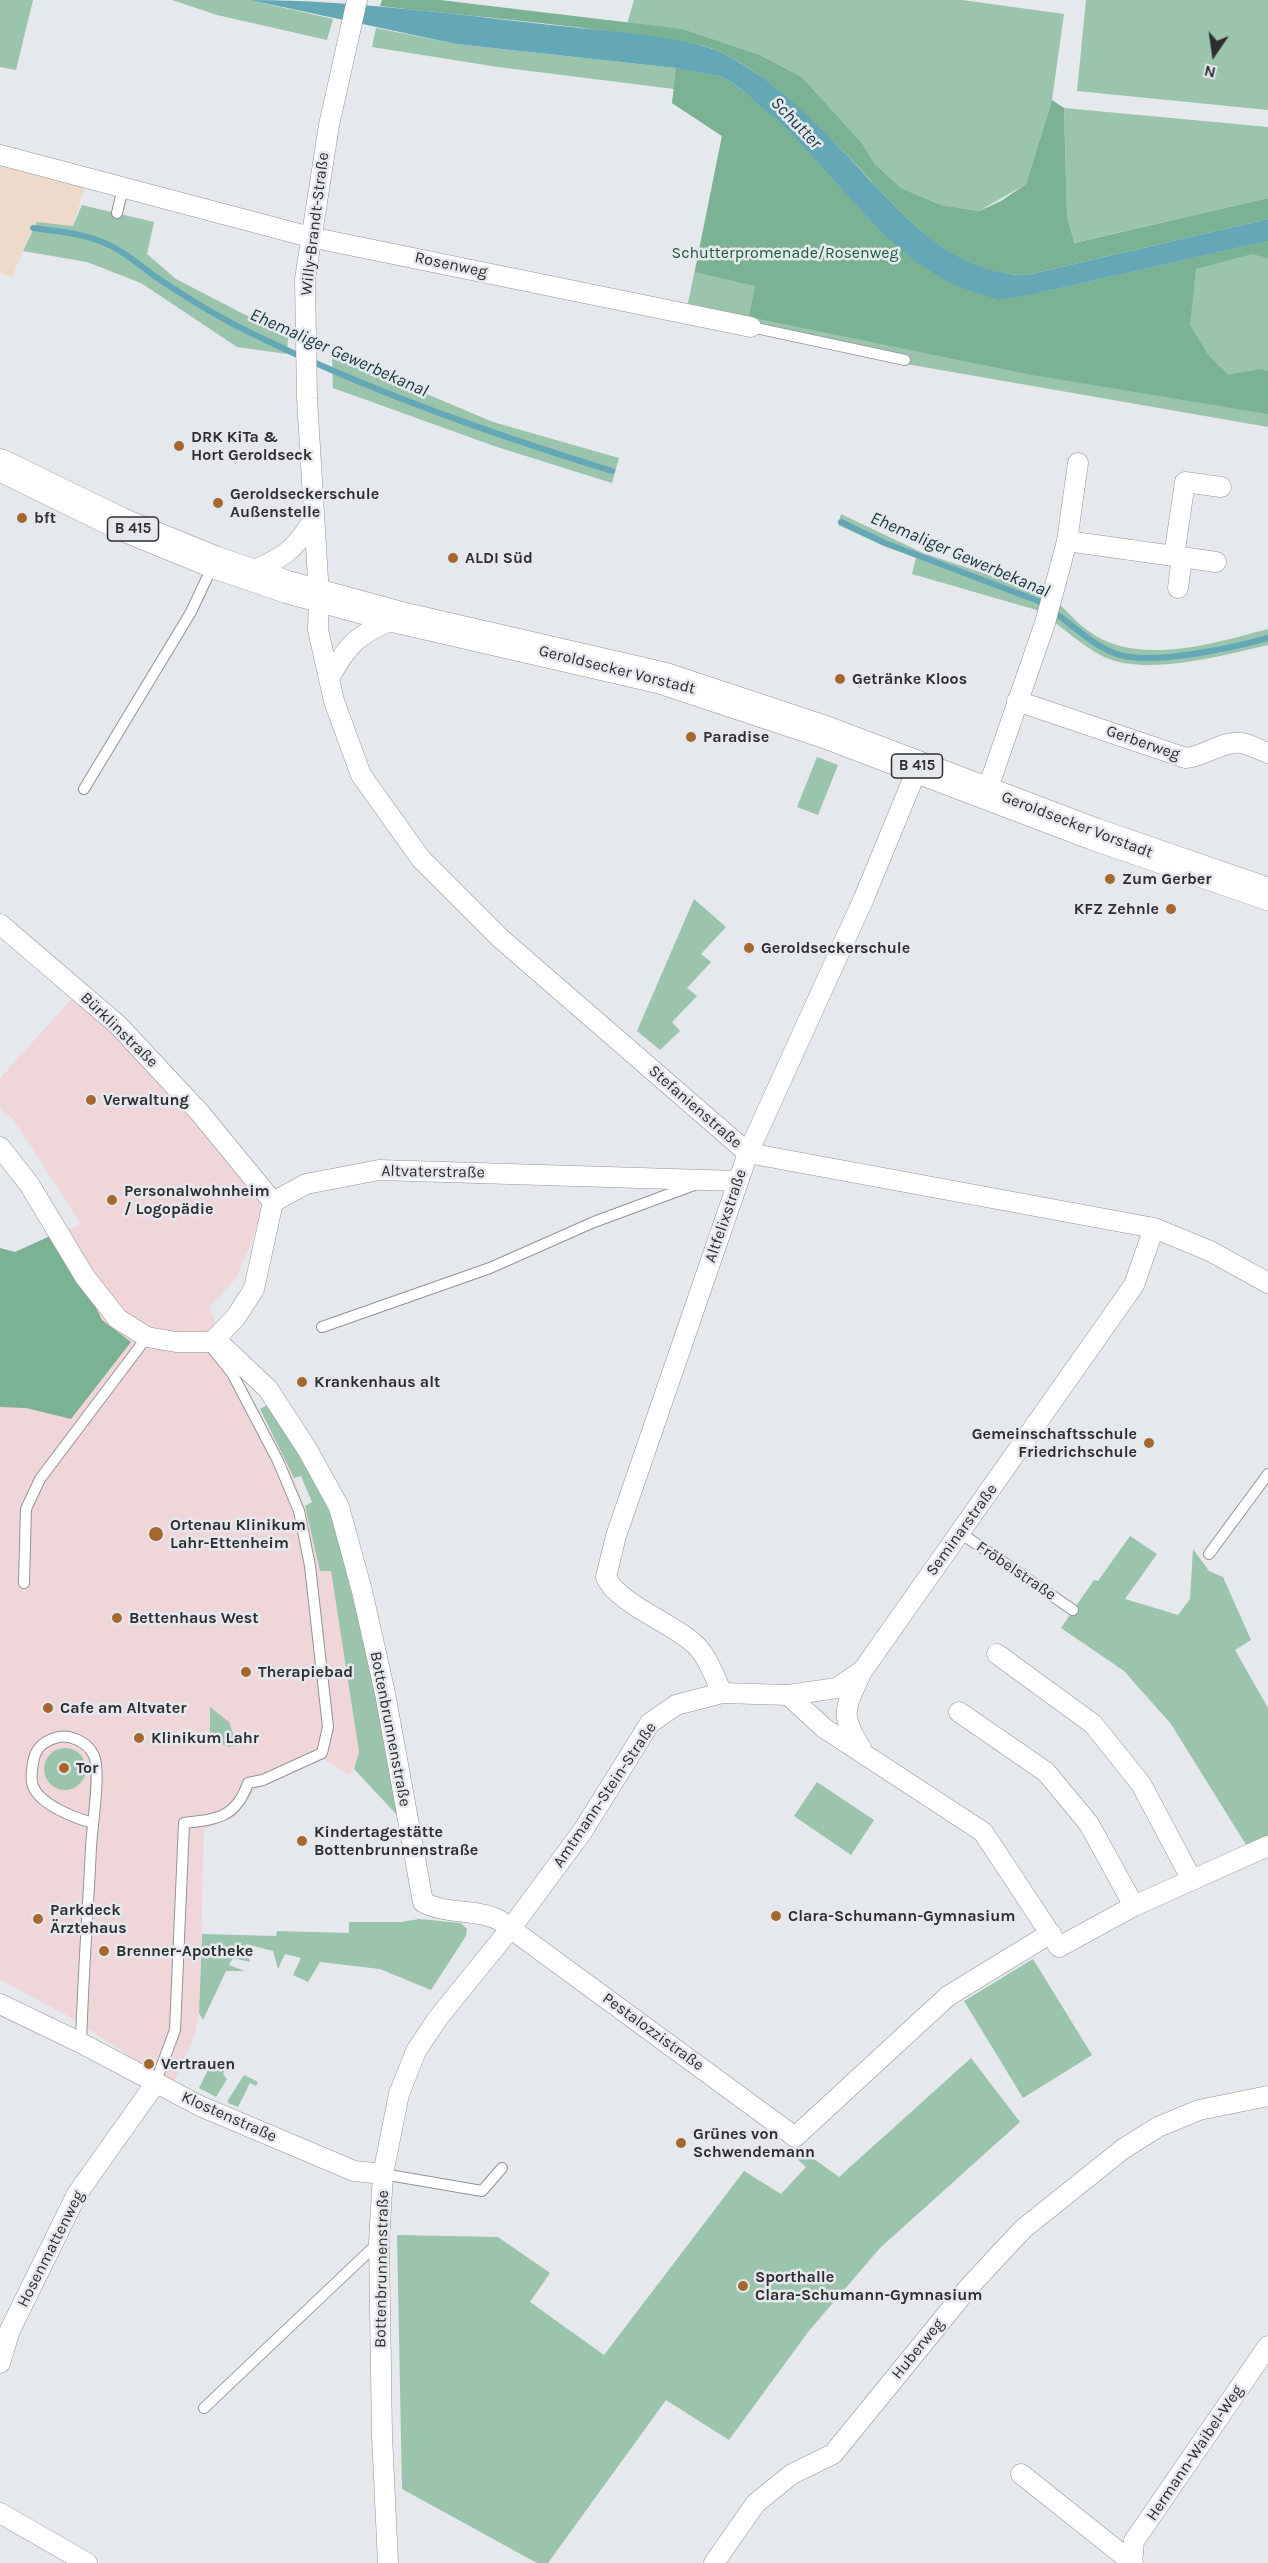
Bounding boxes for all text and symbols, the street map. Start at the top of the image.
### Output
north arrow [1184,24,1244,84]
text: N [1202,61,1218,83]
water label: Schutter [766,92,826,154]
street label: Willy-Brandt-Straße [297,151,333,297]
park label: Schutterpromenade/Rosenweg [671,243,899,263]
street label: Rosenweg [413,248,489,282]
water label: Ehemaliger Gewerbekanal [247,304,431,402]
place label: DRK KiTa & Hort Geroldseck [191,427,312,465]
marker: DRK KiTa & Hort Geroldseck [172,439,186,453]
place label: Geroldseckerschule Außenstelle [230,484,379,522]
marker: Geroldseckerschule Außenstelle [211,496,225,510]
water label: Ehemaliger Gewerbekanal [867,507,1053,603]
place label: bft [34,508,56,528]
marker: bft [15,511,29,525]
road number: B 415 [108,517,158,541]
place label: ALDI Süd [465,548,533,568]
marker: ALDI Süd [446,551,460,565]
street label: Geroldsecker Vorstadt [537,641,697,699]
place label: Getränke Kloos [852,669,967,689]
marker: Getränke Kloos [833,672,847,686]
street label: Gerberweg [1104,721,1182,765]
place label: Paradise [703,727,769,747]
marker: Paradise [684,730,698,744]
road number: B 415 [892,754,942,778]
street label: Geroldsecker Vorstadt [999,787,1155,863]
place label: Zum Gerber [1122,869,1211,889]
marker: Zum Gerber [1103,872,1117,886]
place label: KFZ Zehnle [1074,899,1159,919]
marker: KFZ Zehnle [1164,902,1178,916]
place label: Geroldseckerschule [761,938,910,958]
marker: Geroldseckerschule [742,941,756,955]
street label: Bürklinstraße [76,988,162,1072]
street label: Stefanienstraße [644,1061,746,1153]
place label: Verwaltung [103,1090,189,1110]
marker: Verwaltung [84,1093,98,1107]
street label: Altvaterstraße [381,1161,485,1183]
street label: Altfelixstraße [701,1167,751,1265]
place label: Personalwohnheim / Logopädie [124,1181,270,1219]
marker: Personalwohnheim / Logopädie [105,1193,119,1207]
place label: Krankenhaus alt [314,1372,440,1392]
marker: Krankenhaus alt [295,1375,309,1389]
place label: Gemeinschaftsschule Friedrichschule [972,1424,1137,1462]
marker: Gemeinschaftsschule Friedrichschule [1142,1436,1156,1450]
street label: Seminarstraße [922,1480,1002,1580]
place label: Ortenau Klinikum Lahr-Ettenheim [170,1515,306,1553]
marker: Ortenau Klinikum Lahr-Ettenheim [147,1525,165,1543]
street label: Fröbelstraße [972,1537,1060,1605]
place label: Bettenhaus West [129,1608,259,1628]
marker: Bettenhaus West [110,1611,124,1625]
street label: Bottenbrunnenstraße [366,1650,414,1808]
place label: Therapiebad [258,1662,353,1682]
marker: Therapiebad [239,1665,253,1679]
place label: Cafe am Altvater [60,1698,186,1718]
marker: Cafe am Altvater [41,1701,55,1715]
street label: Amtmann-Stein-Straße [549,1719,661,1871]
place label: Klinikum Lahr [151,1728,259,1748]
marker: Klinikum Lahr [132,1731,146,1745]
place label: Tor [76,1758,98,1778]
marker: Tor [57,1761,71,1775]
place label: Kindertagestätte Bottenbrunnenstraße [314,1822,478,1860]
marker: Kindertagestätte Bottenbrunnenstraße [295,1834,309,1848]
place label: Parkdeck Ärztehaus [50,1900,127,1938]
place label: Clara-Schumann-Gymnasium [788,1906,1015,1926]
marker: Clara-Schumann-Gymnasium [769,1909,783,1923]
marker: Parkdeck Ärztehaus [31,1912,45,1926]
place label: Brenner-Apotheke [116,1941,253,1961]
marker: Brenner-Apotheke [97,1944,111,1958]
street label: Pestalozzistraße [599,1989,707,2075]
place label: Vertrauen [161,2054,235,2074]
marker: Vertrauen [142,2057,156,2071]
street label: Klostenstraße [178,2087,280,2147]
place label: Grünes von Schwendemann [693,2124,815,2162]
marker: Grünes von Schwendemann [674,2136,688,2150]
street label: Hosenmattenweg [13,2188,89,2310]
street label: Bottenbrunnenstraße [371,2190,393,2348]
place label: Sporthalle Clara-Schumann-Gymnasium [755,2267,982,2305]
marker: Sporthalle Clara-Schumann-Gymnasium [736,2279,750,2293]
street label: Huberweg [888,2315,948,2383]
street label: Hermann-Waibel-Weg [1142,2382,1248,2524]

